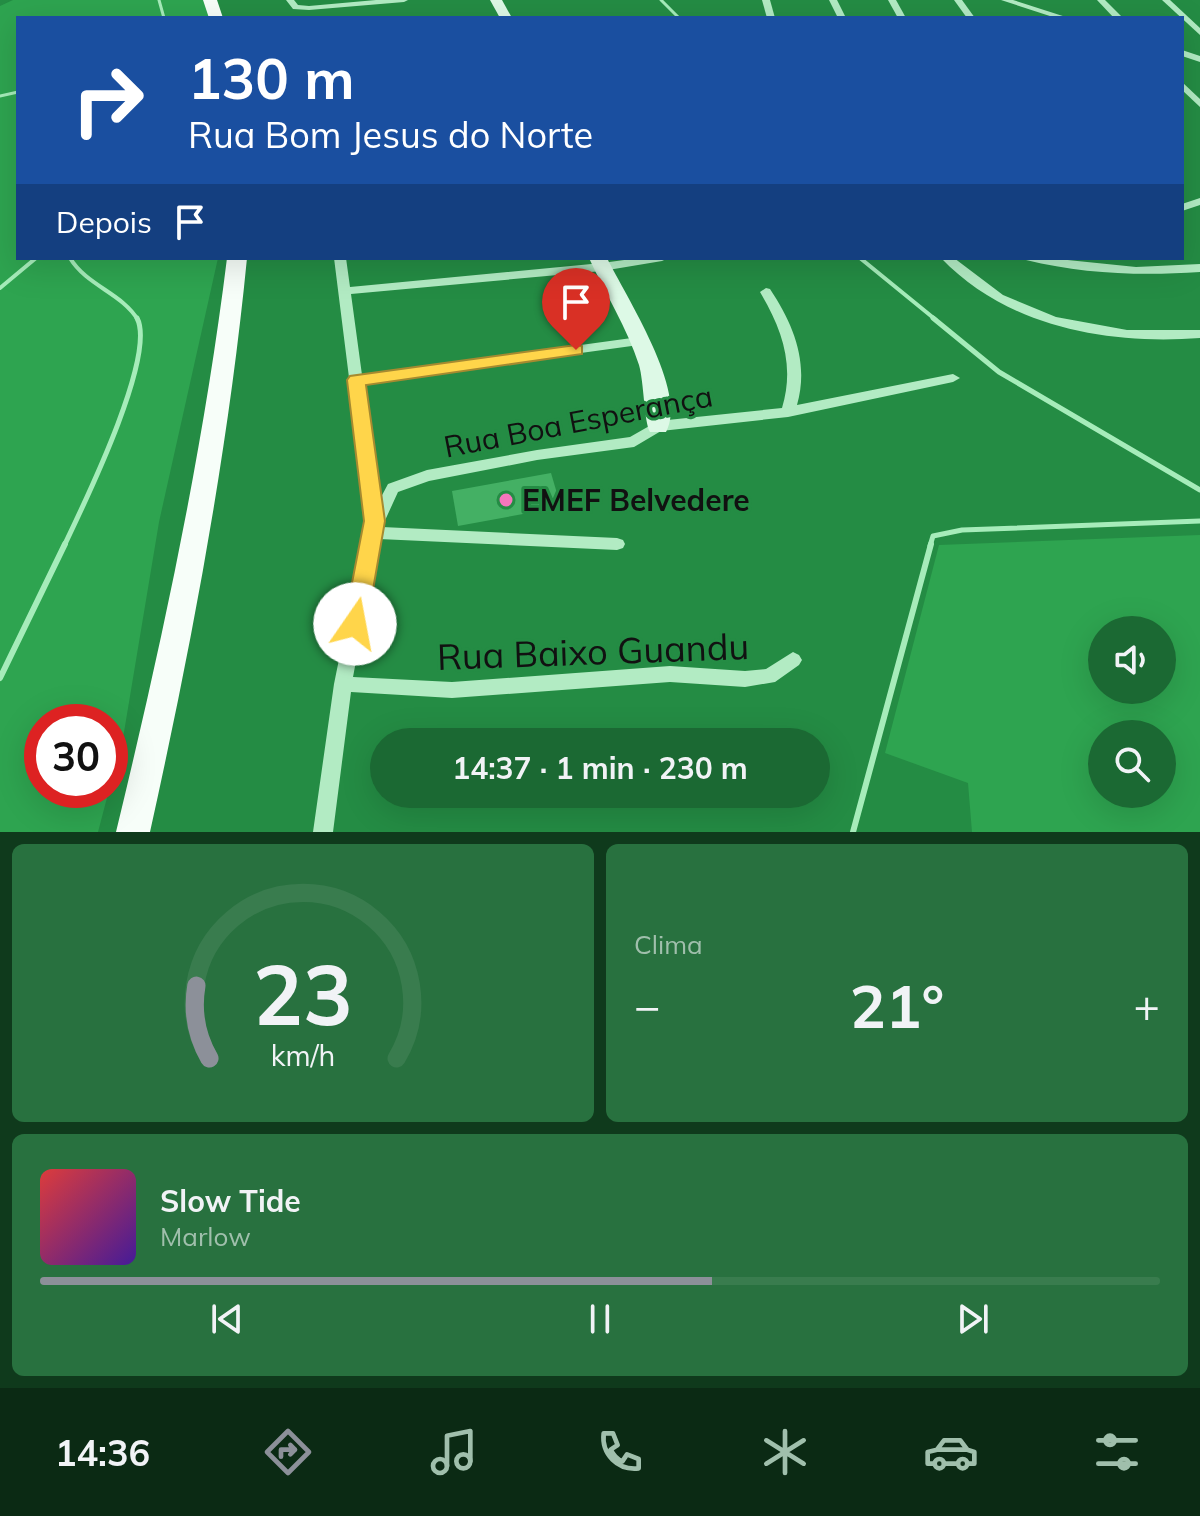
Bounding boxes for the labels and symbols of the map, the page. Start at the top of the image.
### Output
pin [542,268,610,350]
street label: Rua Boa Esperança [440,376,716,466]
place label: EMEF Belvedere [522,481,750,519]
marker: EMEF Belvedere [497,491,515,509]
position arrow [313,582,397,666]
street label: Rua Baixo Guandu [436,623,750,679]
speed limit sign: 30 [24,704,128,808]

